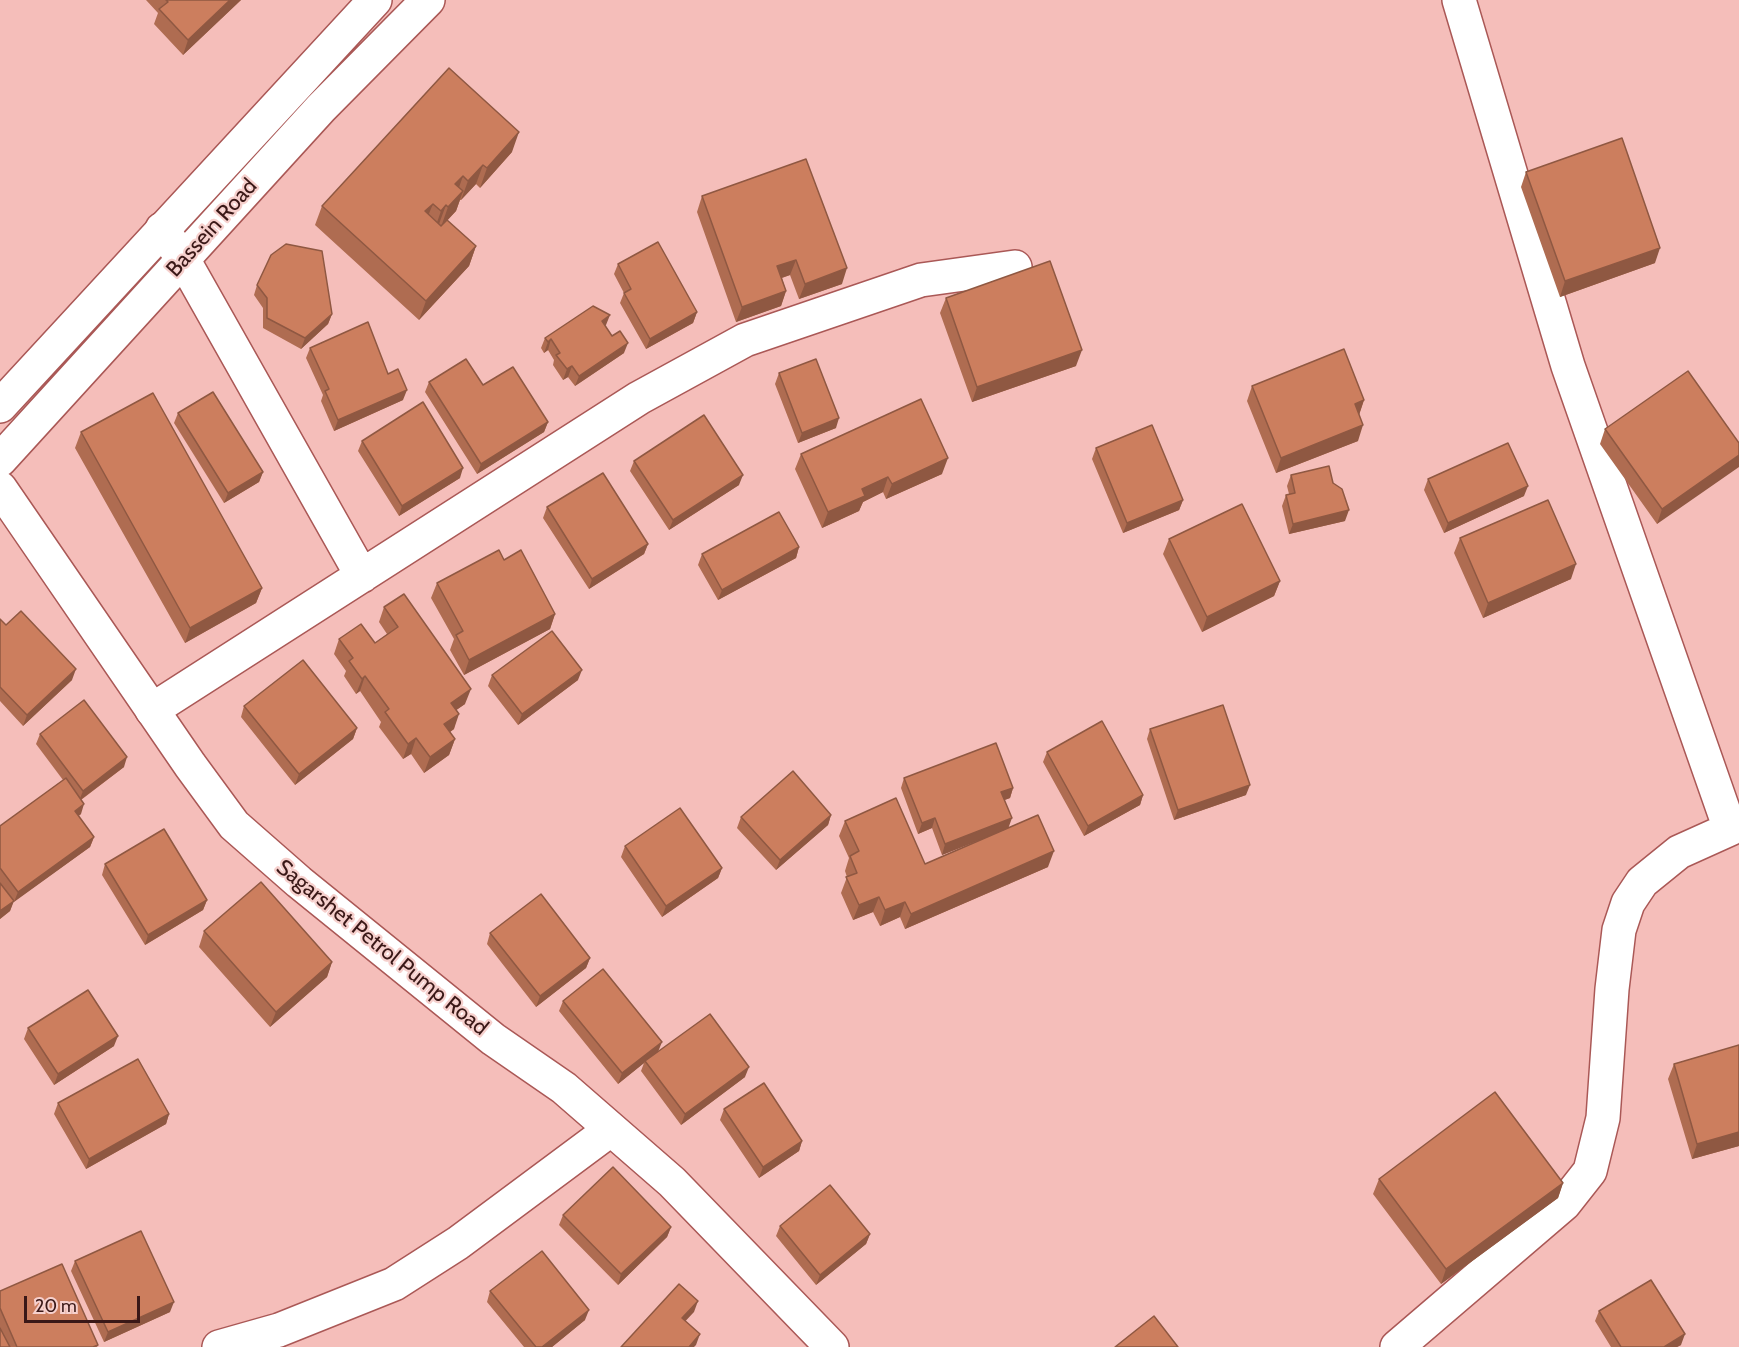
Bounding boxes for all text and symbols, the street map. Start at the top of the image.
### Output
street label: Bassein Road [161,174,263,282]
street label: Sagarshet Petrol Pump Road [271,854,493,1042]
scale bar [27,1284,142,1322]
text: 20 m [35,1295,77,1317]

